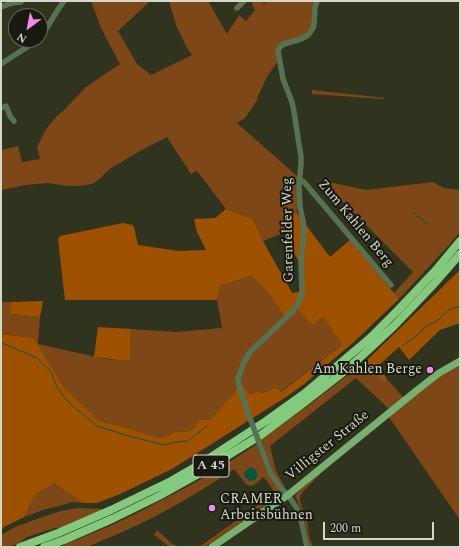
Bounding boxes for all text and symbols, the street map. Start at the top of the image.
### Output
north arrow [8,8,48,48]
text: N [14,28,30,47]
street label: Garenfelder Weg [280,177,298,283]
street label: Zum Kahlen Berg [314,177,396,271]
place label: Am Kahlen Berge [313,362,422,378]
marker: Am Kahlen Berge [425,365,435,375]
street label: Villigster Straße [283,407,373,485]
road number: A 45 [193,455,229,477]
place label: CRAMER Arbeitsbühnen [220,492,313,524]
marker: CRAMER Arbeitsbühnen [207,503,217,513]
scale bar [325,514,436,540]
text: 200 m [330,519,361,538]

